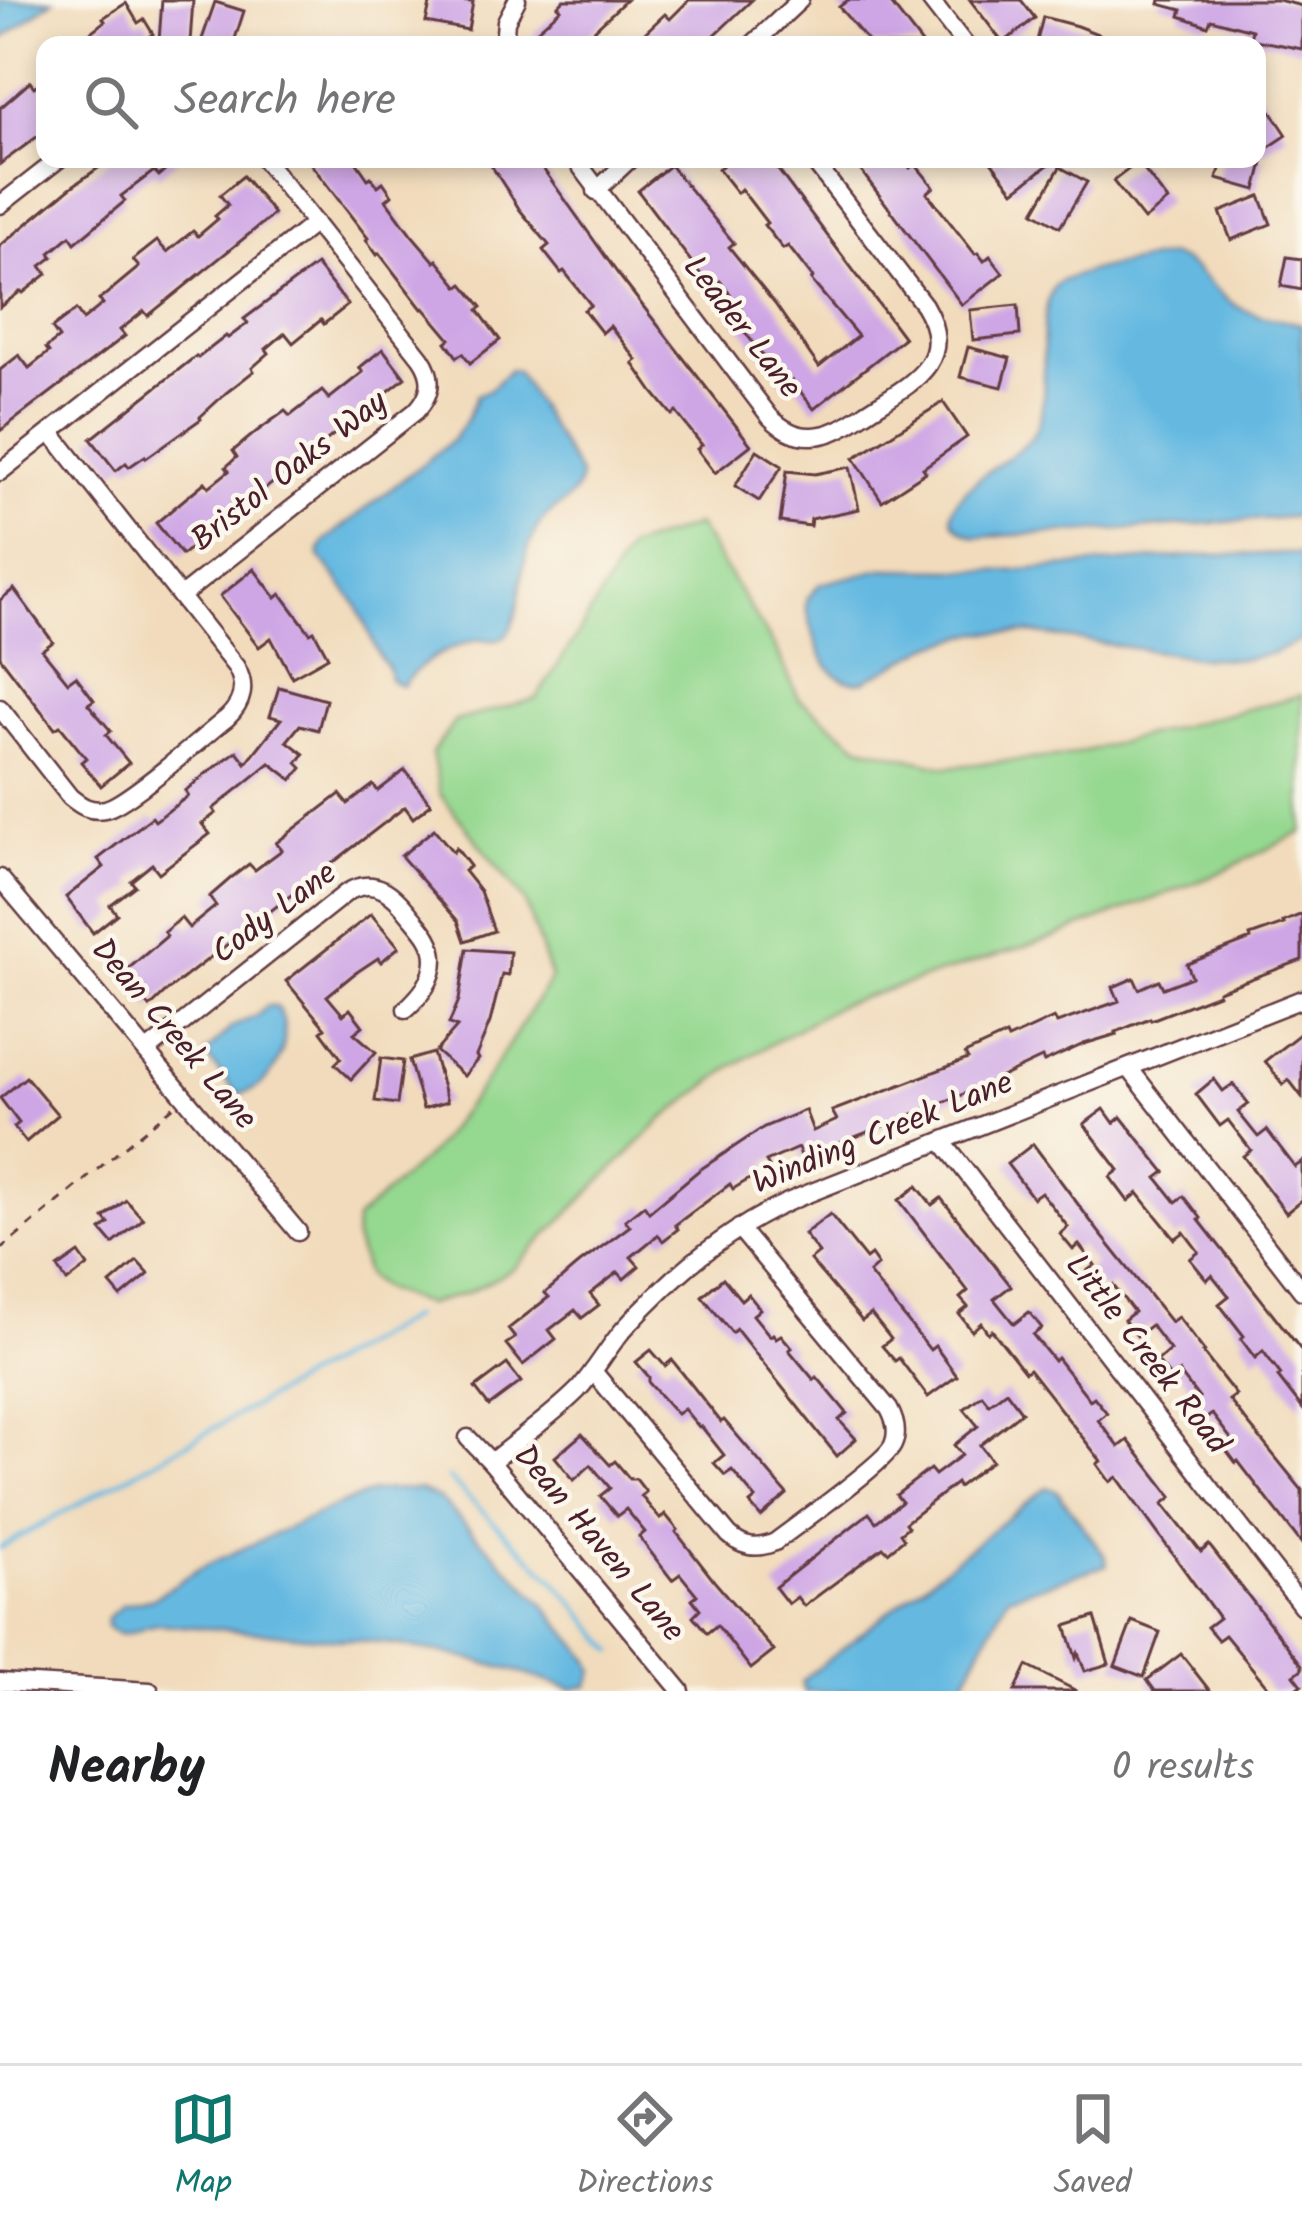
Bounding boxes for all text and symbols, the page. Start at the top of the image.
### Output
search box [36,36,1266,168]
text: Search here [174,66,396,138]
icon: search [78,69,144,135]
street label: Leader Lane [668,245,814,411]
street label: Bristol Oaks Way [180,377,401,566]
street label: Cody Lane [201,849,349,979]
street label: Dean Creek Lane [76,927,270,1143]
street label: Winding Creek Lane [745,1057,1022,1210]
street label: Little Creek Road [1050,1243,1243,1468]
street label: Dean Haven Lane [499,1433,697,1655]
text: Nearby [48,1729,205,1810]
text: 0 results [1112,1738,1254,1800]
tab: Map [170,2086,236,2211]
tab: Directions [576,2086,713,2211]
tab: Saved [1054,2086,1132,2211]

